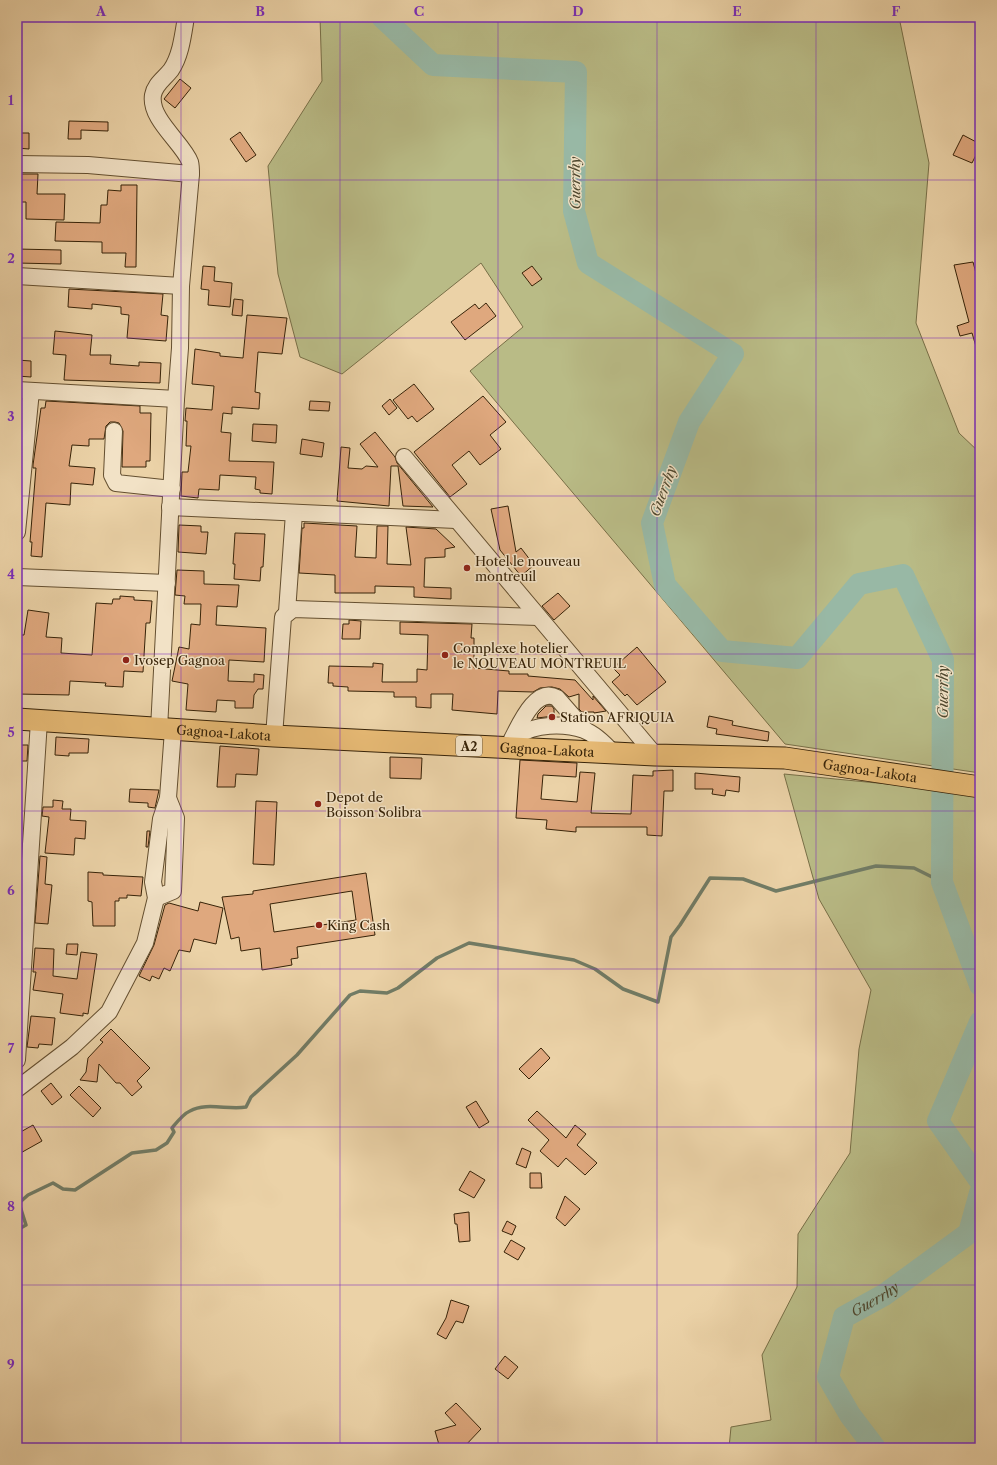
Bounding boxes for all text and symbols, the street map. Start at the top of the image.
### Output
text: A [95,3,107,19]
text: B [255,3,265,19]
text: C [414,3,424,19]
text: D [572,3,584,19]
text: E [732,3,742,19]
text: F [892,3,901,19]
text: 1 [8,92,14,108]
water label: Guerrhy [566,156,584,210]
text: 2 [7,250,15,266]
text: 3 [7,408,15,424]
water label: Guerrhy [645,463,681,519]
place label: Hotel le nouveau montreuil [475,553,580,584]
marker: Hotel le nouveau montreuil [462,563,472,573]
text: 4 [7,566,15,582]
place label: Complexe hotelier le NOUVEAU MONTREUIL [453,640,626,671]
marker: Complexe hotelier le NOUVEAU MONTREUIL [440,650,450,660]
place label: Ivosep Gagnoa [134,652,225,668]
marker: Ivosep Gagnoa [121,655,131,665]
water label: Guerrhy [934,666,952,718]
place label: Station AFRIQUIA [560,709,675,725]
marker: Station AFRIQUIA [547,712,557,722]
street label: Gagnoa-Lakota [176,722,272,744]
text: 5 [7,724,15,740]
road number: A2 [456,736,482,756]
street label: Gagnoa-Lakota [499,739,595,760]
street label: Gagnoa-Lakota [822,756,918,786]
place label: Depot de Boisson Solibra [326,789,422,820]
marker: Depot de Boisson Solibra [313,799,323,809]
text: 6 [7,882,15,898]
place label: King Cash [327,917,390,933]
marker: King Cash [314,920,324,930]
text: 7 [8,1040,15,1056]
text: 8 [7,1198,15,1214]
water label: Guerrhy [848,1278,903,1321]
text: 9 [7,1356,15,1372]

